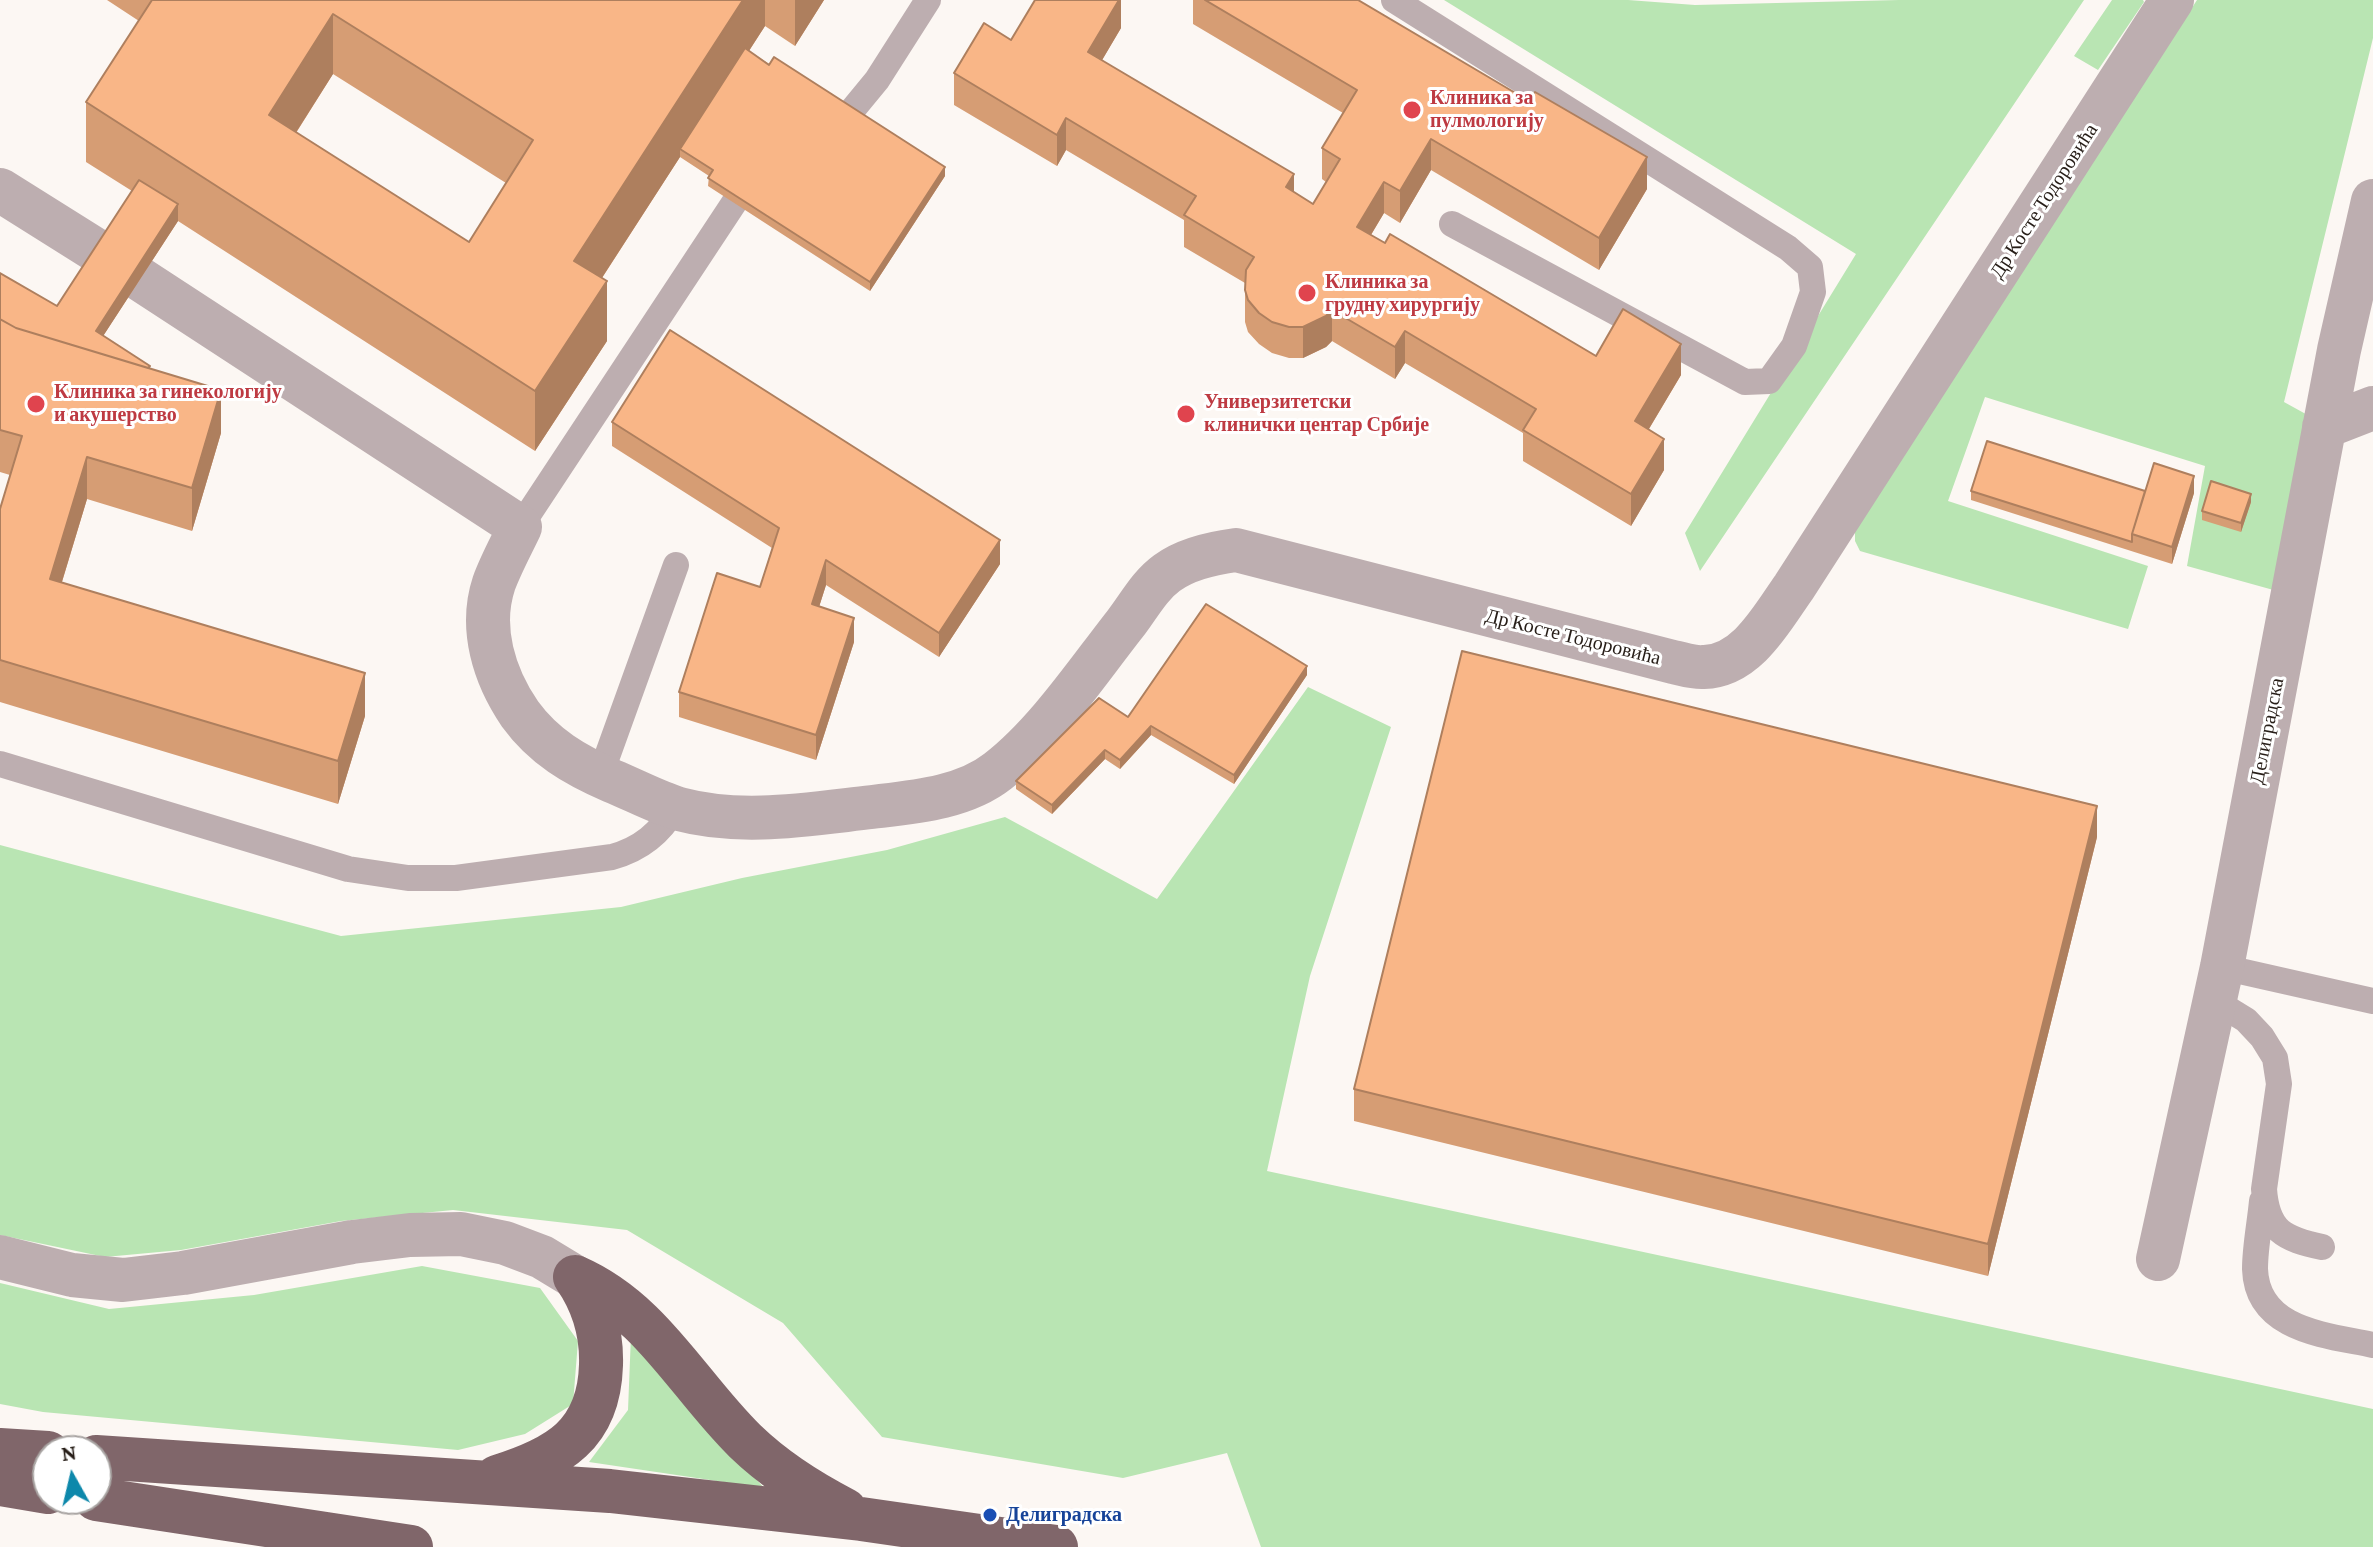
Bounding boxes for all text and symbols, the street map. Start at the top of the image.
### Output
place label: Клиника за пулмологију [1430,86,1544,133]
marker: Клиника за пулмологију [1401,99,1423,121]
street label: Др Косте Тодоровића [1985,119,2103,283]
place label: Клиника за грудну хирургију [1325,270,1480,317]
marker: Клиника за грудну хирургију [1296,282,1318,304]
place label: Клиника за гинекологију и акушерство [54,380,282,427]
place label: Универзитетски клинички центар Србије [1204,390,1429,437]
marker: Клиника за гинекологију и акушерство [25,393,47,415]
marker: Универзитетски клинички центар Србије [1175,403,1197,425]
street label: Др Косте Тодоровића [1483,604,1663,670]
street label: Делиградска [2245,676,2289,786]
north arrow [32,1435,112,1515]
text: N [60,1439,78,1466]
place label: Делиградска [1006,1503,1122,1527]
marker: Делиградска [981,1506,999,1524]

